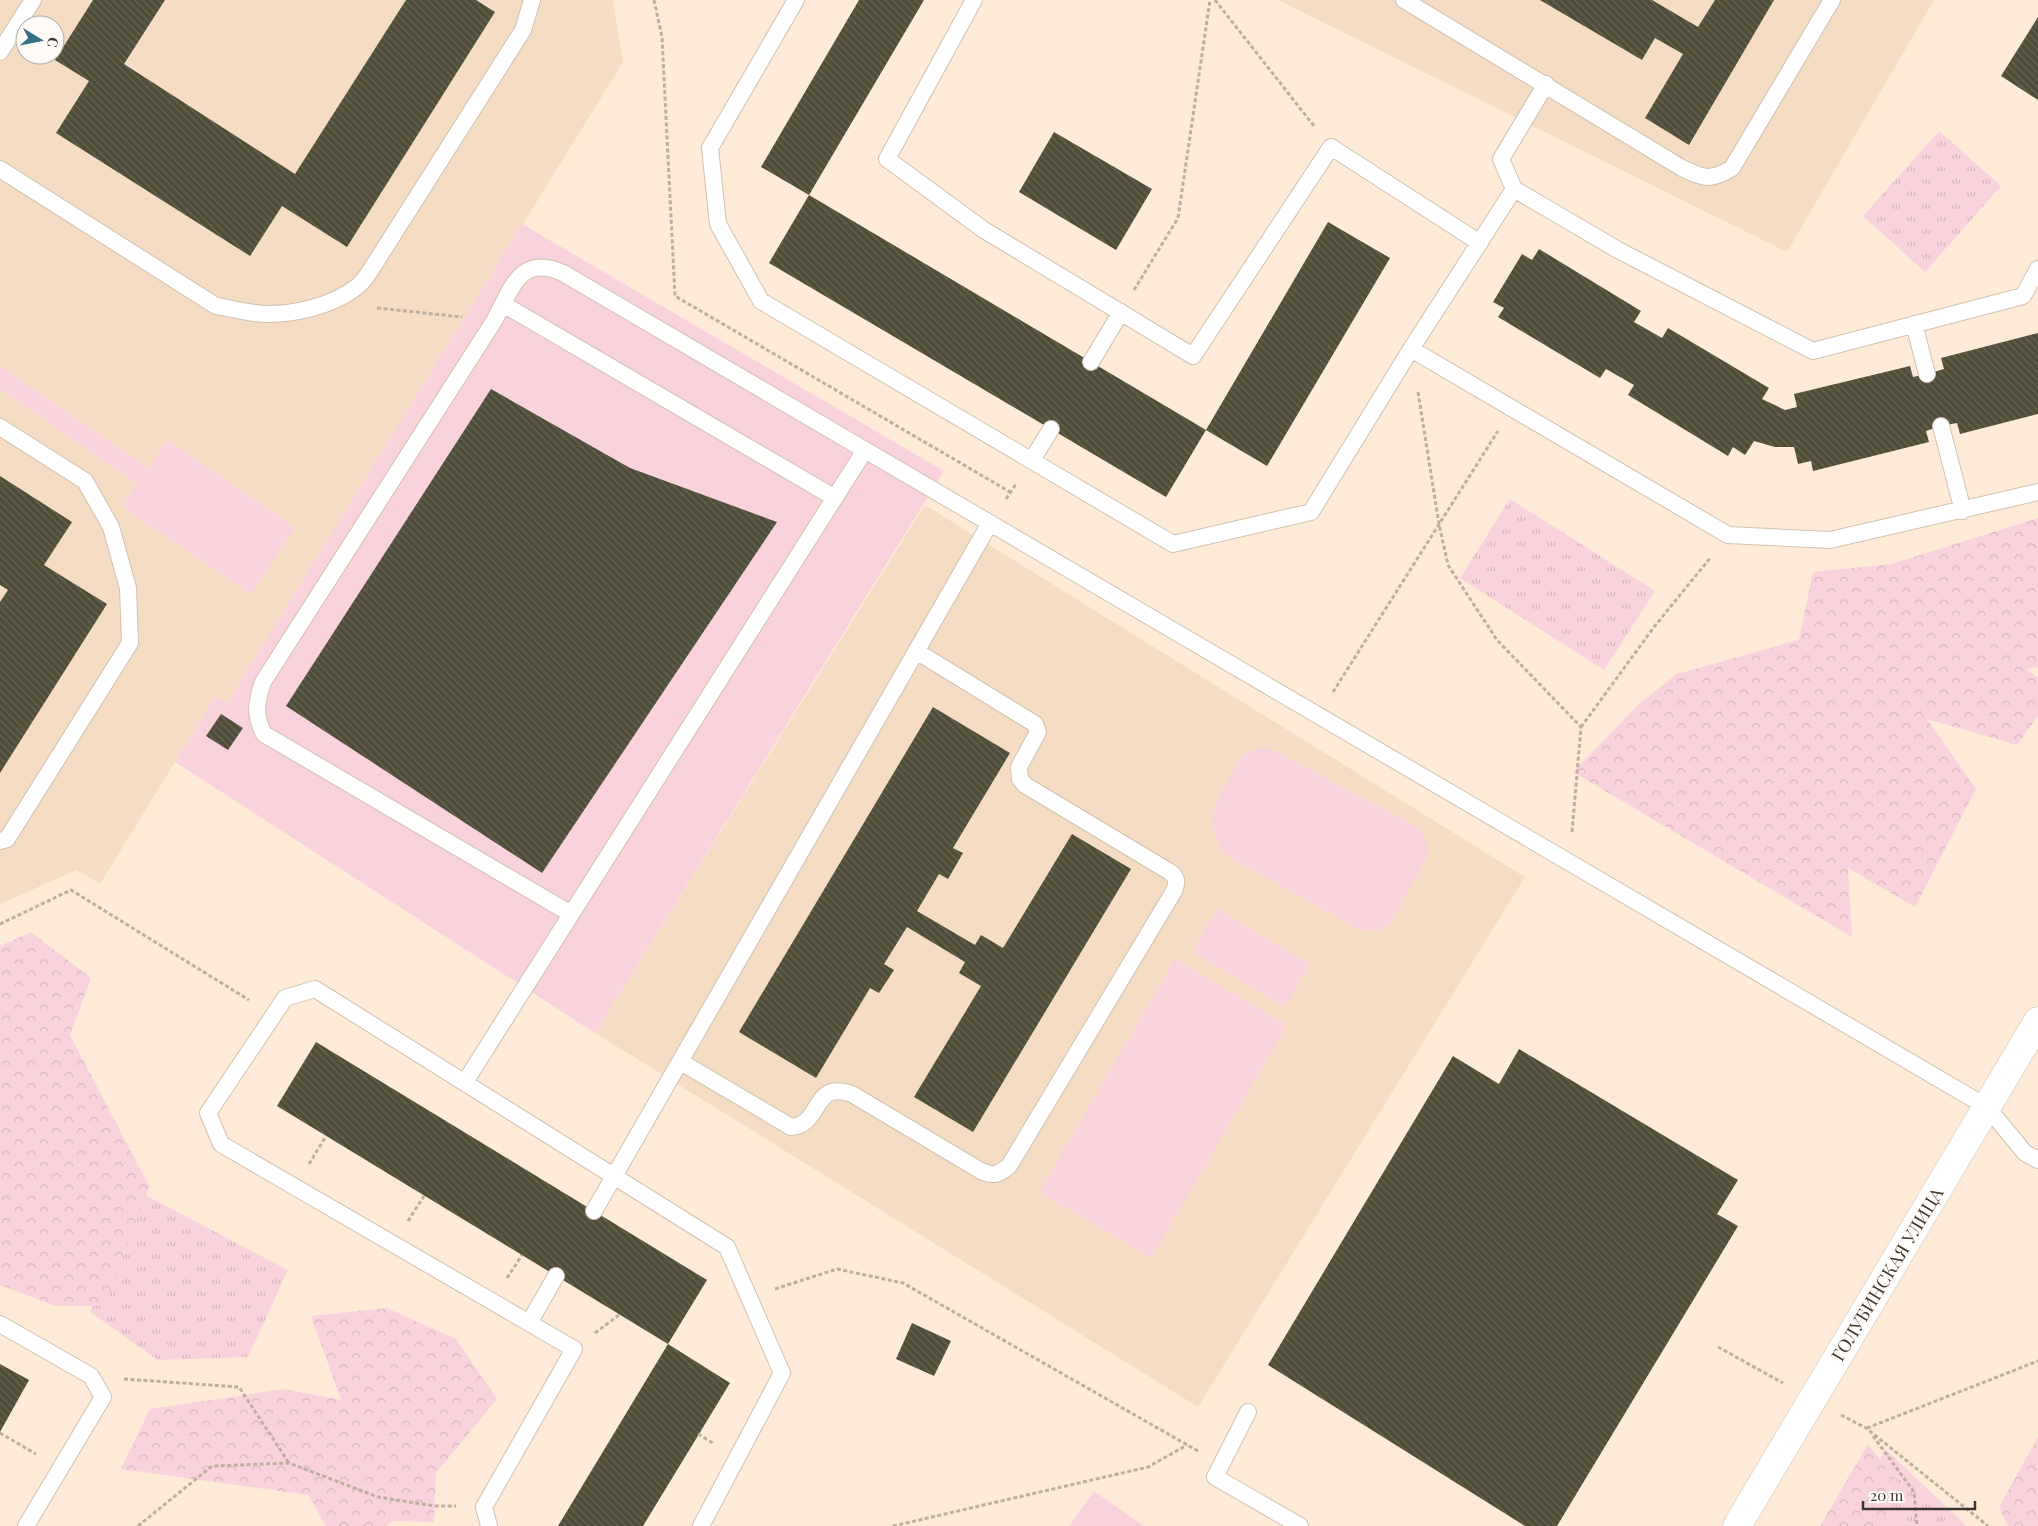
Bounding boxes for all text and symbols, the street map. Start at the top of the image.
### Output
north arrow [15,15,65,65]
text: С [43,36,64,49]
street label: ГОЛУБИНСКАЯ УЛИЦА [1826,1182,1949,1365]
scale bar [1863,1478,1976,1510]
text: 20 m [1870,1485,1904,1505]

